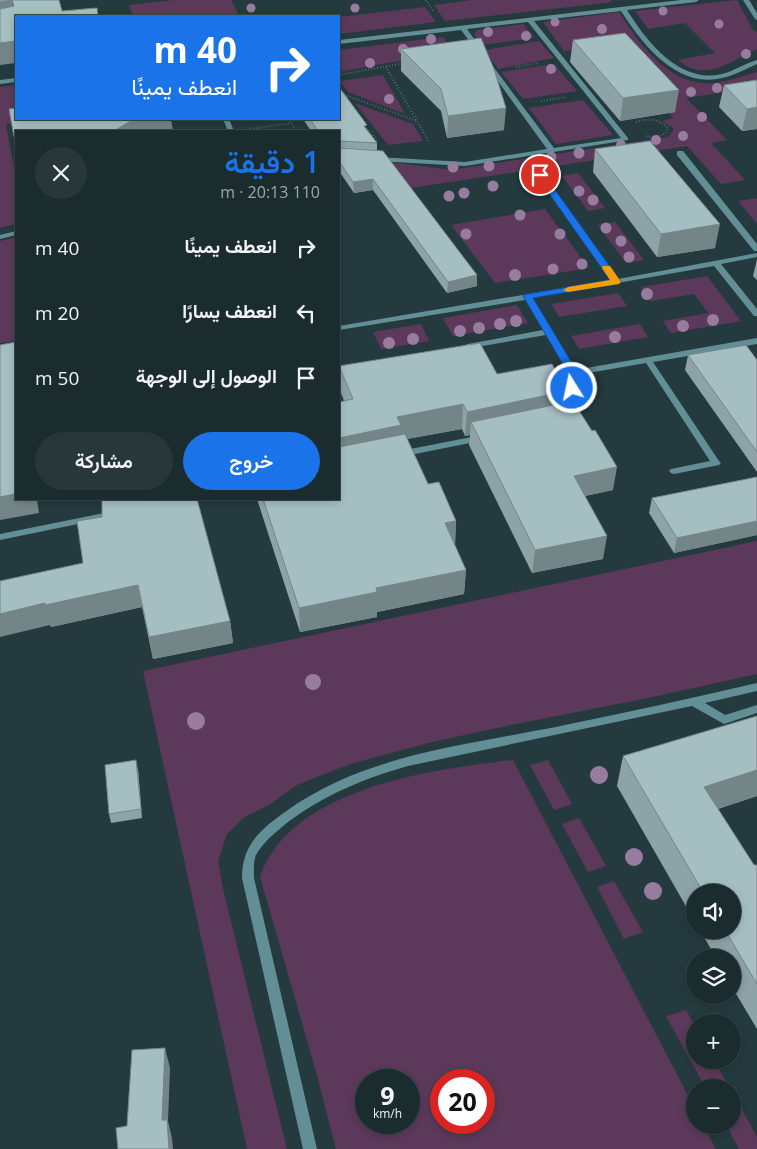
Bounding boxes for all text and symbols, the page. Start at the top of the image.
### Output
text: 40 m [154,26,237,73]
icon: right [255,35,320,100]
text: انعطف يمينًا [131,71,237,101]
text: 1 دقيقة [225,141,320,182]
button: close [35,147,87,199]
pin [519,154,561,196]
icon: arrive [526,161,554,189]
text: 110 m · 20:13 [220,181,320,203]
text: انعطف يمينًا [184,233,277,259]
icon: right [292,234,320,262]
text: 40 m [35,235,79,261]
text: انعطف يسارًا [182,298,277,324]
icon: left [292,299,320,327]
text: 20 m [35,300,79,326]
position arrow [545,361,597,413]
text: الوصول إلى الوجهة [136,363,277,389]
icon: arrive [292,364,320,392]
text: 50 m [35,365,79,391]
button: مشاركة [35,432,173,490]
button: خروج [183,432,320,490]
map controls [686,884,741,1134]
button: sound [686,884,741,939]
button: layers [686,949,741,1004]
button: + [686,1014,741,1069]
speed limit sign: 20 [430,1069,495,1134]
text: 9 [380,1078,395,1112]
button: − [686,1079,741,1134]
text: km/h [373,1105,402,1122]

